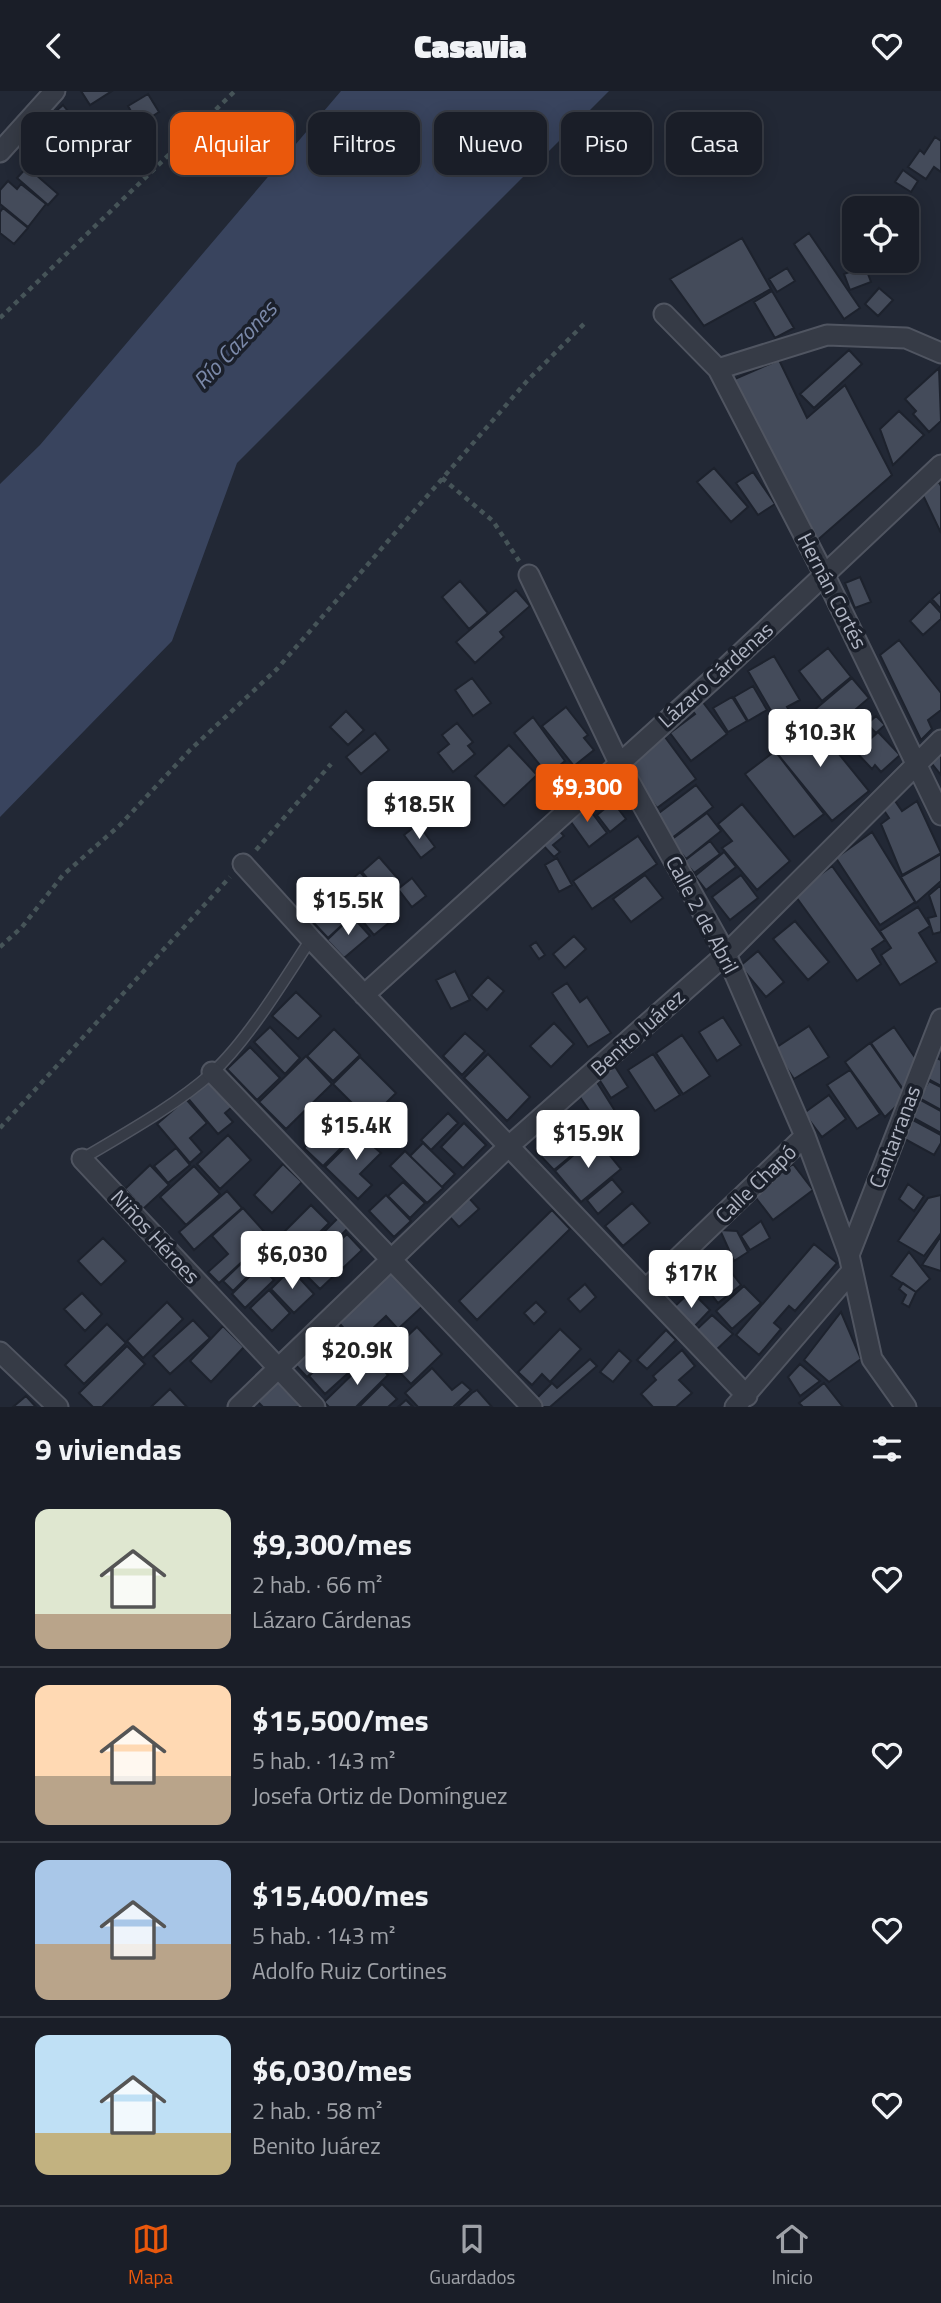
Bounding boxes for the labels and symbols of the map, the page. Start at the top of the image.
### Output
water label: Río Cazones [184,291,286,397]
street label: Hernán Cortés [790,527,876,654]
street label: Lázaro Cárdenas [651,614,780,735]
pin: $10.3K [763,709,877,769]
pin: $9,300 [530,765,644,824]
pin: $18.5K [362,781,476,841]
street label: Calle 2 de Abril [658,850,747,979]
pin: $15.5K [291,877,405,937]
street label: Benito Juárez [583,981,692,1083]
street label: Cantarranas [860,1081,928,1193]
pin: $15.4K [299,1103,413,1162]
pin: $15.9K [531,1111,645,1170]
street label: Calle Chapó [707,1136,803,1230]
street label: Niños Héroes [104,1182,208,1291]
pin: $6,030 [235,1231,349,1291]
pin: $17K [650,1251,732,1310]
pin: $20.9K [300,1327,414,1387]

